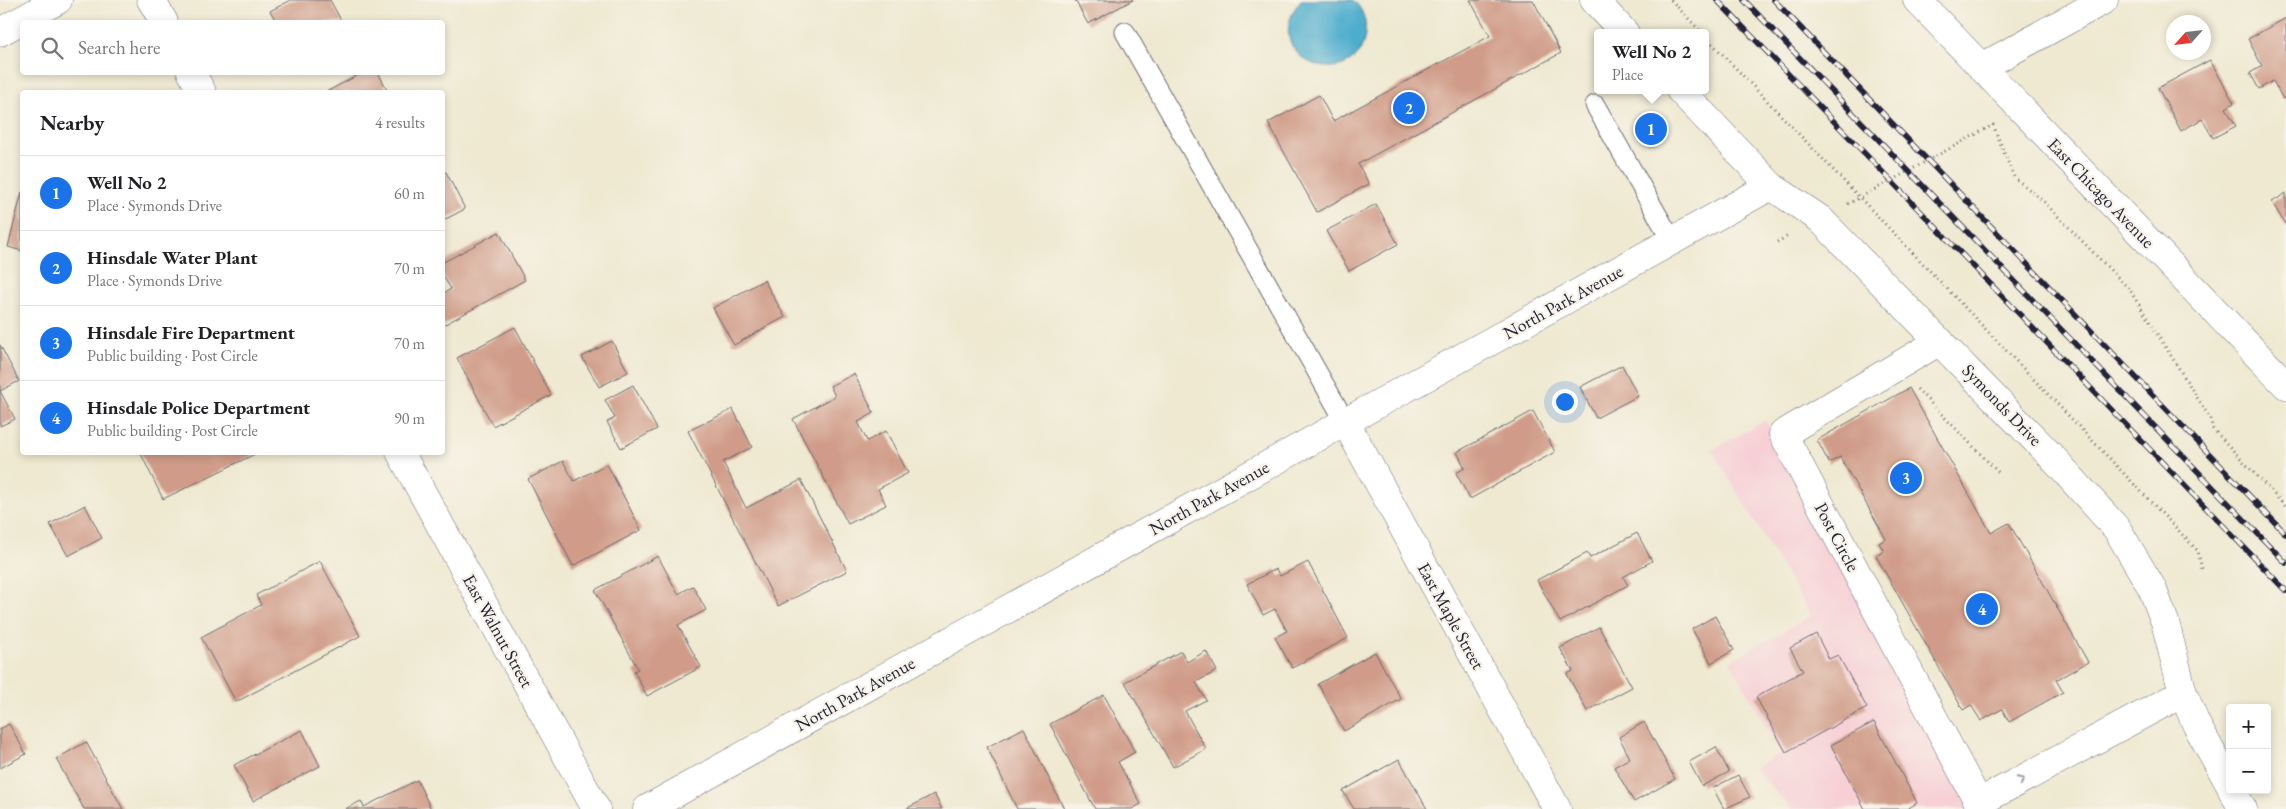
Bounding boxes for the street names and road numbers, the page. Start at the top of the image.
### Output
street label: East Chicago Avenue [2043,133,2160,253]
street label: North Park Avenue [1499,259,1627,344]
street label: Symonds Drive [1957,359,2047,451]
street label: North Park Avenue [1145,455,1273,540]
street label: Post Circle [1810,498,1865,575]
street label: East Maple Street [1413,558,1490,673]
street label: East Walnut Street [458,570,539,692]
street label: North Park Avenue [791,651,919,736]

